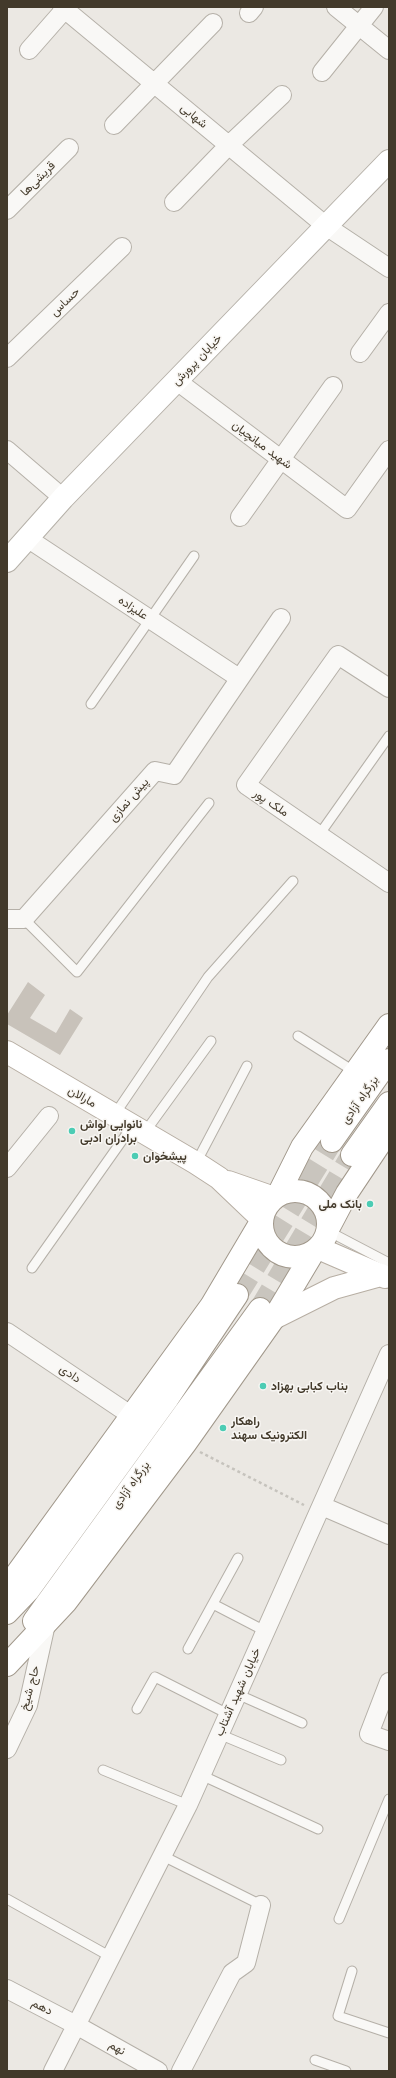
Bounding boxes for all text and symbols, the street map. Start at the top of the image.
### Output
street label: شهابی [177,101,211,131]
street label: قریشی‌ها [18,159,58,199]
street label: حساس [47,284,83,320]
street label: خیابان پرورش [169,331,225,389]
street label: شهید میانچیان [229,418,295,472]
street label: علیزاده [115,593,151,623]
street label: پیش نمازی [106,775,152,825]
street label: ملک پور [251,786,291,820]
street label: بزرگراه آزادی [338,1073,382,1127]
street label: مارالان [65,1083,99,1111]
place label: نانوایی لواش برادران ادبی [80,1117,142,1145]
marker: نانوایی لواش برادران ادبی [67,1126,77,1136]
place label: پیشخوان [143,1149,187,1163]
marker: پیشخوان [130,1151,140,1161]
place label: بانک ملی [318,1197,362,1211]
marker: بانک ملی [365,1199,375,1209]
street label: دادی [57,1362,83,1386]
place label: بناب کبابی بهزاد [271,1379,348,1393]
marker: بناب کبابی بهزاد [258,1381,268,1391]
place label: راهکار الکترونیک سهند [231,1414,307,1442]
marker: راهکار الکترونیک سهند [218,1423,228,1433]
street label: بزرگراه آزادی [109,1458,153,1512]
street label: خیابان شهید آشتاب [212,1646,264,1738]
street label: حاج شیخ [17,1664,43,1712]
street label: دهم [29,1996,55,2018]
street label: نهم [106,2038,128,2058]

